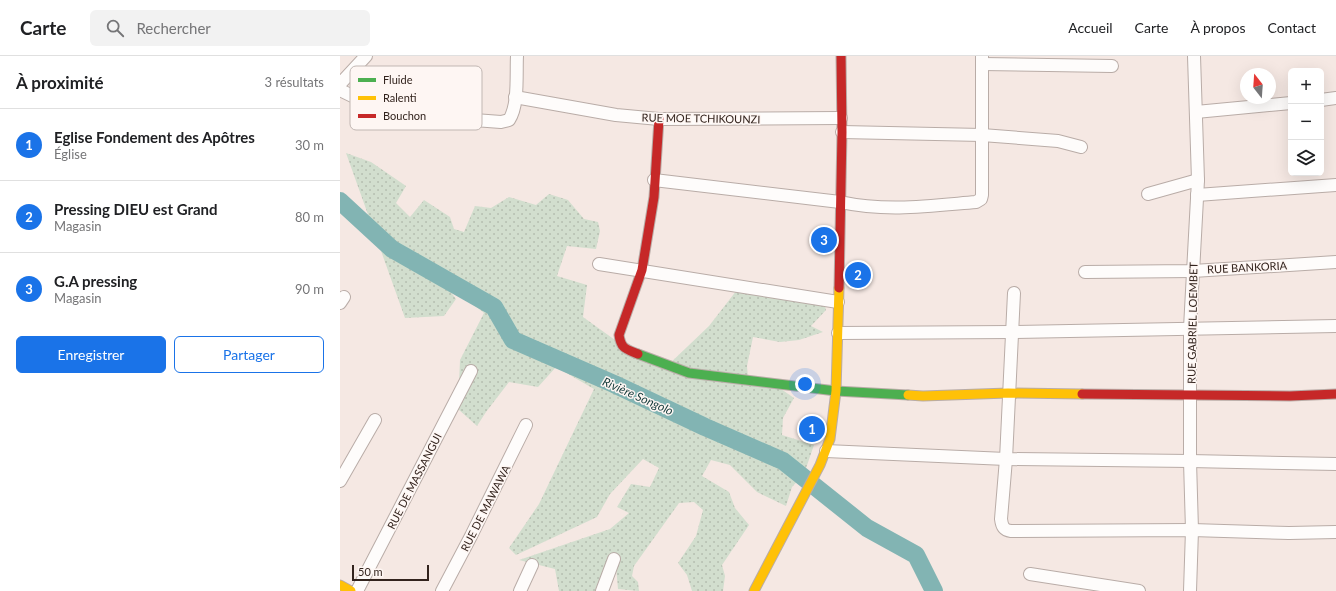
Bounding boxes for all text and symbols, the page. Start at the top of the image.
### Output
search box [90,10,370,46]
text: Carte [20,16,66,39]
icon: search [104,17,126,39]
text: Rechercher [136,19,211,37]
text: Accueil [1068,19,1113,36]
text: Carte [1135,19,1168,36]
text: À propos [1190,19,1245,36]
text: Contact [1267,19,1316,36]
legend [350,66,482,130]
north arrow [1240,68,1276,104]
map controls [1288,68,1324,176]
button: + [1288,68,1324,104]
text: À proximité [16,72,104,93]
text: Fluide [383,73,413,86]
text: 3 résultats [265,74,324,90]
text: Ralenti [383,91,417,104]
button: − [1288,104,1324,140]
text: Bouchon [383,109,426,122]
street label: RUE MOE TCHIKOUNZI [642,110,760,126]
text: Eglise Fondement des Apôtres [54,128,255,146]
text: 1 [25,137,33,153]
text: 30 m [295,137,324,153]
button: layers [1288,140,1324,176]
text: Église [54,146,87,162]
text: Pressing DIEU est Grand [54,200,218,218]
text: 2 [25,209,33,225]
text: 80 m [295,209,324,225]
text: Magasin [54,218,102,234]
pin: 3 [811,225,837,255]
street label: RUE BANKORIA [1207,258,1288,276]
pin: 2 [845,260,871,290]
street label: RUE GABRIEL LOEMBET [1184,262,1200,384]
text: G.A pressing [54,272,137,290]
text: 3 [25,281,33,297]
text: 90 m [295,281,324,297]
text: Magasin [54,290,102,306]
button: Enregistrer [16,336,166,373]
button: Partager [174,336,324,373]
water label: Rivière Songolo [600,374,676,418]
your location [795,374,815,394]
pin: 1 [799,414,825,444]
street label: RUE DE MASSANGUI [384,431,444,531]
street label: RUE DE MAWAWA [458,462,513,553]
scale bar [352,563,429,582]
text: 50 m [358,565,383,578]

